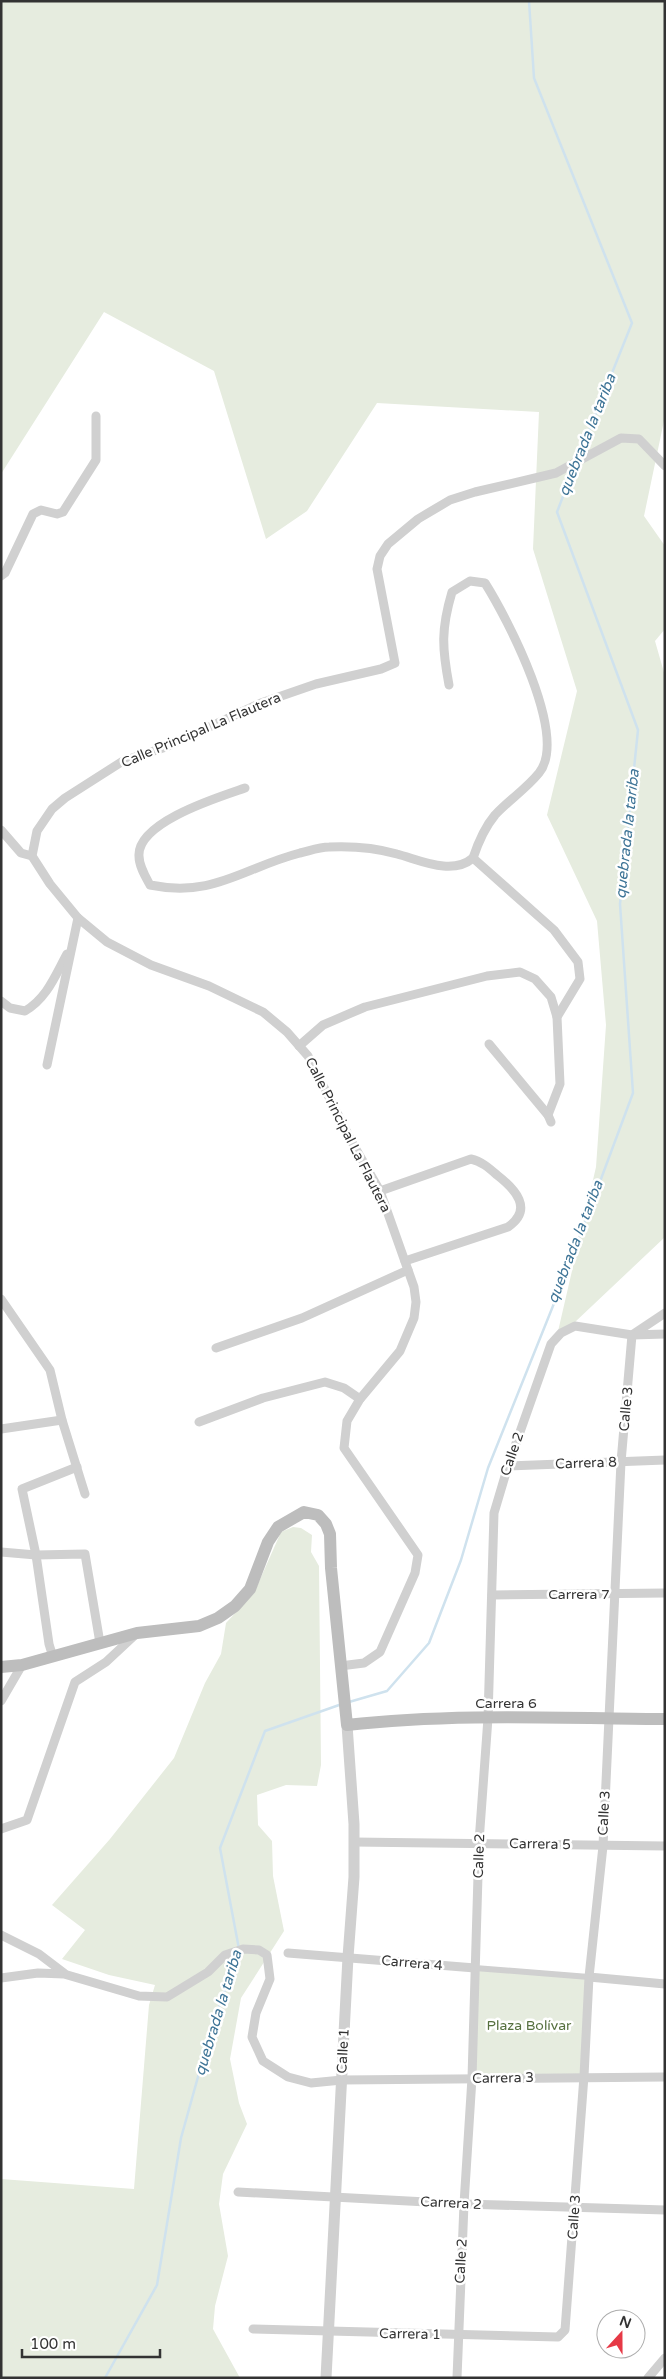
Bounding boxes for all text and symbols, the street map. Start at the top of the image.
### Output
water label: quebrada la tariba [554,371,620,499]
street label: Calle Principal La Flautera [119,689,283,771]
water label: quebrada la tariba [611,768,643,900]
street label: Calle Principal La Flautera [301,1055,395,1215]
water label: quebrada la tariba [543,1178,607,1306]
street label: Calle 3 [616,1386,636,1432]
street label: Calle 2 [497,1430,527,1478]
street label: Carrera 8 [555,1453,617,1473]
street label: Carrera 7 [548,1586,610,1603]
street label: Carrera 6 [475,1695,537,1712]
street label: Calle 3 [594,1790,614,1836]
street label: Calle 2 [470,1833,488,1879]
street label: Carrera 5 [509,1835,571,1853]
water label: quebrada la tariba [190,1948,246,2078]
street label: Carrera 4 [381,1952,444,1974]
park label: Plaza Bolívar [487,2017,572,2034]
street label: Calle 1 [333,2028,353,2074]
street label: Carrera 3 [472,2069,534,2087]
street label: Carrera 2 [420,2193,482,2213]
street label: Calle 3 [564,2194,584,2240]
street label: Calle 2 [451,2238,471,2284]
north arrow [596,2309,646,2359]
text: N [617,2312,634,2332]
street label: Carrera 1 [379,2325,441,2343]
scale bar [22,2326,160,2358]
text: 100 m [30,2335,76,2353]

